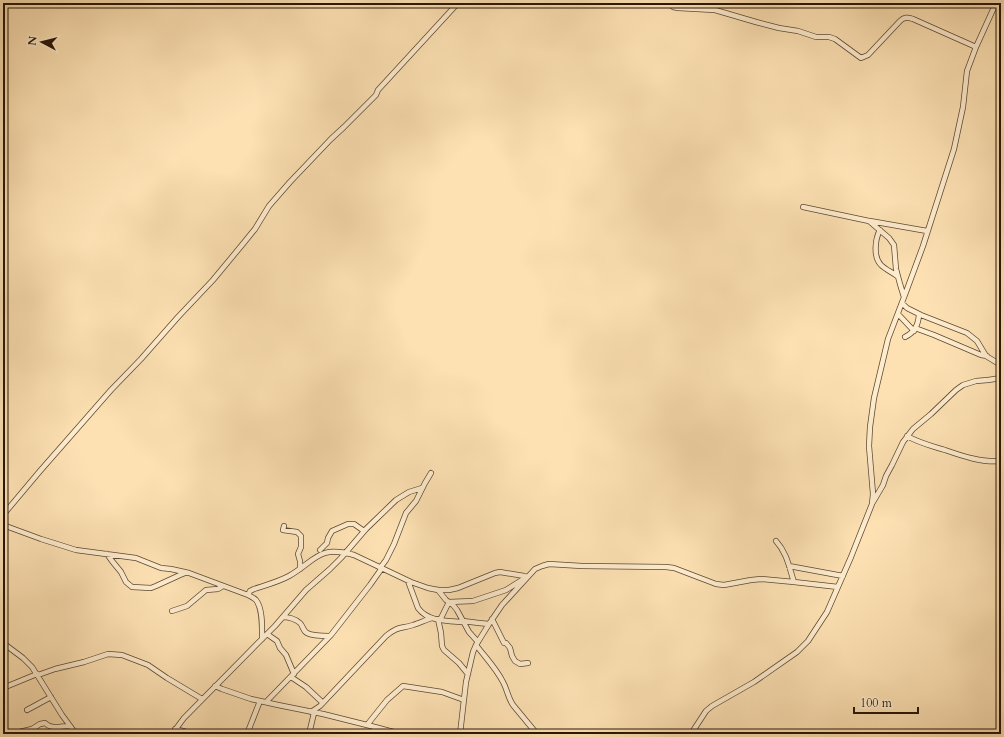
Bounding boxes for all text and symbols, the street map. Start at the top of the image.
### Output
north arrow [22,22,62,62]
text: N [25,35,41,46]
scale bar [854,689,918,715]
text: 100 m [860,695,893,711]

